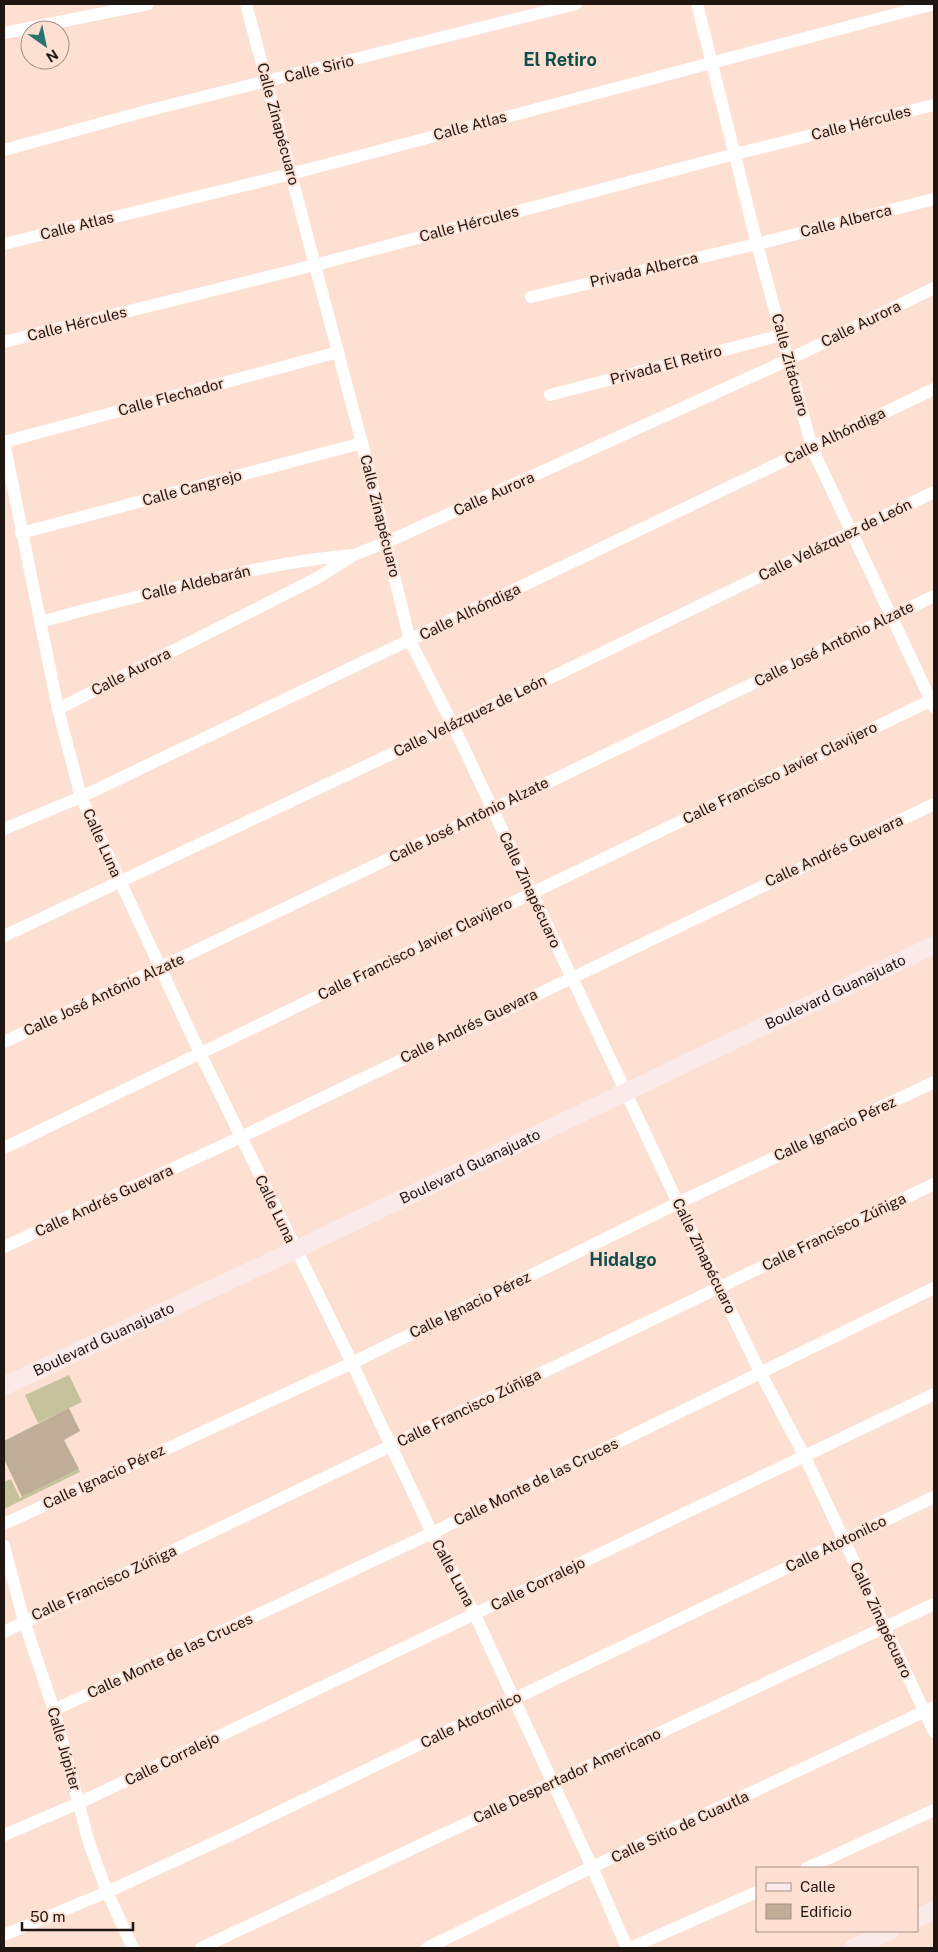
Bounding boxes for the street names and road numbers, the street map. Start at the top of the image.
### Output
street label: Calle Sirio [282,52,355,85]
street label: Calle Zinapécuaro [254,61,303,187]
street label: Calle Hércules [809,102,912,143]
street label: Calle Atlas [431,108,508,143]
street label: Calle Alberca [798,201,893,240]
street label: Calle Hércules [417,202,520,245]
street label: Calle Atlas [38,208,115,243]
street label: Privada Alberca [588,249,700,290]
street label: Calle Aurora [818,297,903,350]
street label: Calle Hércules [25,303,128,344]
street label: Calle Zitácuaro [769,312,812,418]
street label: Privada El Retiro [608,341,724,388]
street label: Calle Flechador [116,374,226,419]
street label: Calle Alhóndiga [782,404,888,467]
street label: Calle Zinapécuaro [357,453,404,579]
street label: Calle Cangrejo [140,466,243,509]
street label: Calle Aurora [451,468,537,519]
street label: Calle Velázquez de León [755,495,914,584]
street label: Calle Aldebarán [140,562,252,603]
street label: Calle Alhóndiga [417,580,523,643]
street label: Calle José Antônio Alzate [751,598,916,690]
street label: Calle Aurora [88,644,173,699]
street label: Calle Velázquez de León [390,671,549,760]
street label: Calle Francisco Javier Clavijero [680,718,880,827]
street label: Calle José Antônio Alzate [386,774,551,866]
street label: Calle Luna [80,806,125,880]
street label: Calle Andrés Guevara [762,811,906,890]
street label: Calle Zinapécuaro [496,829,565,950]
street label: Calle Francisco Javier Clavijero [315,894,515,1003]
street label: Calle José Antônio Alzate [21,950,187,1039]
street label: Boulevard Guanajuato [762,951,908,1032]
street label: Calle Andrés Guevara [397,985,540,1066]
street label: Calle Ignacio Pérez [771,1093,898,1164]
street label: Boulevard Guanajuato [397,1125,543,1207]
street label: Calle Andrés Guevara [32,1161,176,1240]
street label: Calle Luna [252,1172,299,1246]
street label: Calle Francisco Zúñiga [759,1189,909,1274]
street label: Calle Zinapécuaro [669,1195,740,1316]
street label: Calle Ignacio Pérez [407,1268,533,1341]
street label: Boulevard Guanajuato [30,1299,177,1379]
street label: Calle Francisco Zúñiga [394,1365,544,1450]
street label: Calle Monte de las Cruces [451,1434,621,1529]
street label: Calle Ignacio Pérez [40,1441,167,1512]
street label: Calle Atotonilco [783,1512,889,1575]
street label: Calle Luna [429,1536,478,1609]
street label: Calle Francisco Zúñiga [29,1541,179,1624]
street label: Calle Corralejo [488,1553,588,1614]
street label: Calle Zinapécuaro [847,1559,916,1680]
street label: Calle Monte de las Cruces [84,1610,255,1701]
street label: Calle Atotonilco [418,1688,524,1751]
street label: Calle Júpiter [44,1705,85,1793]
street label: Calle Despertador Americano [470,1725,663,1827]
street label: Calle Corralejo [122,1728,222,1789]
street label: Calle Sitio de Cuautla [608,1787,751,1866]

